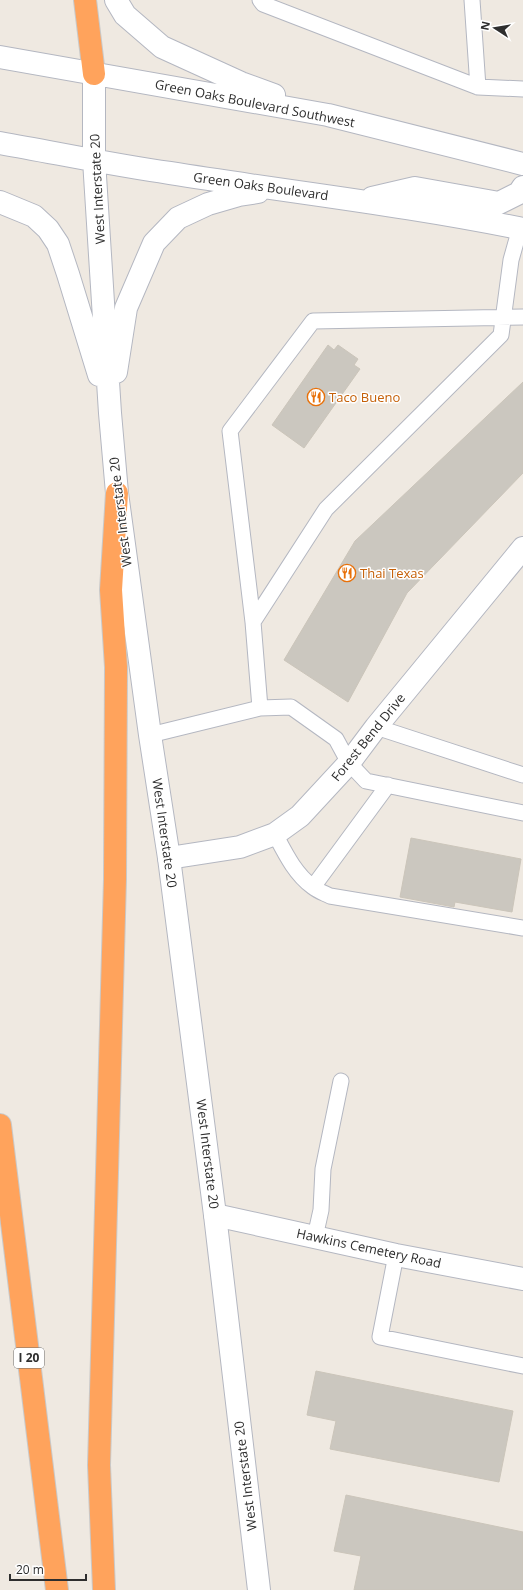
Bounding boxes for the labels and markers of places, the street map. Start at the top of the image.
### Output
restaurant icon: Taco Bueno [306,387,326,407]
place label: Taco Bueno [329,388,400,406]
restaurant icon: Thai Texas [337,563,357,583]
place label: Thai Texas [360,564,424,582]

